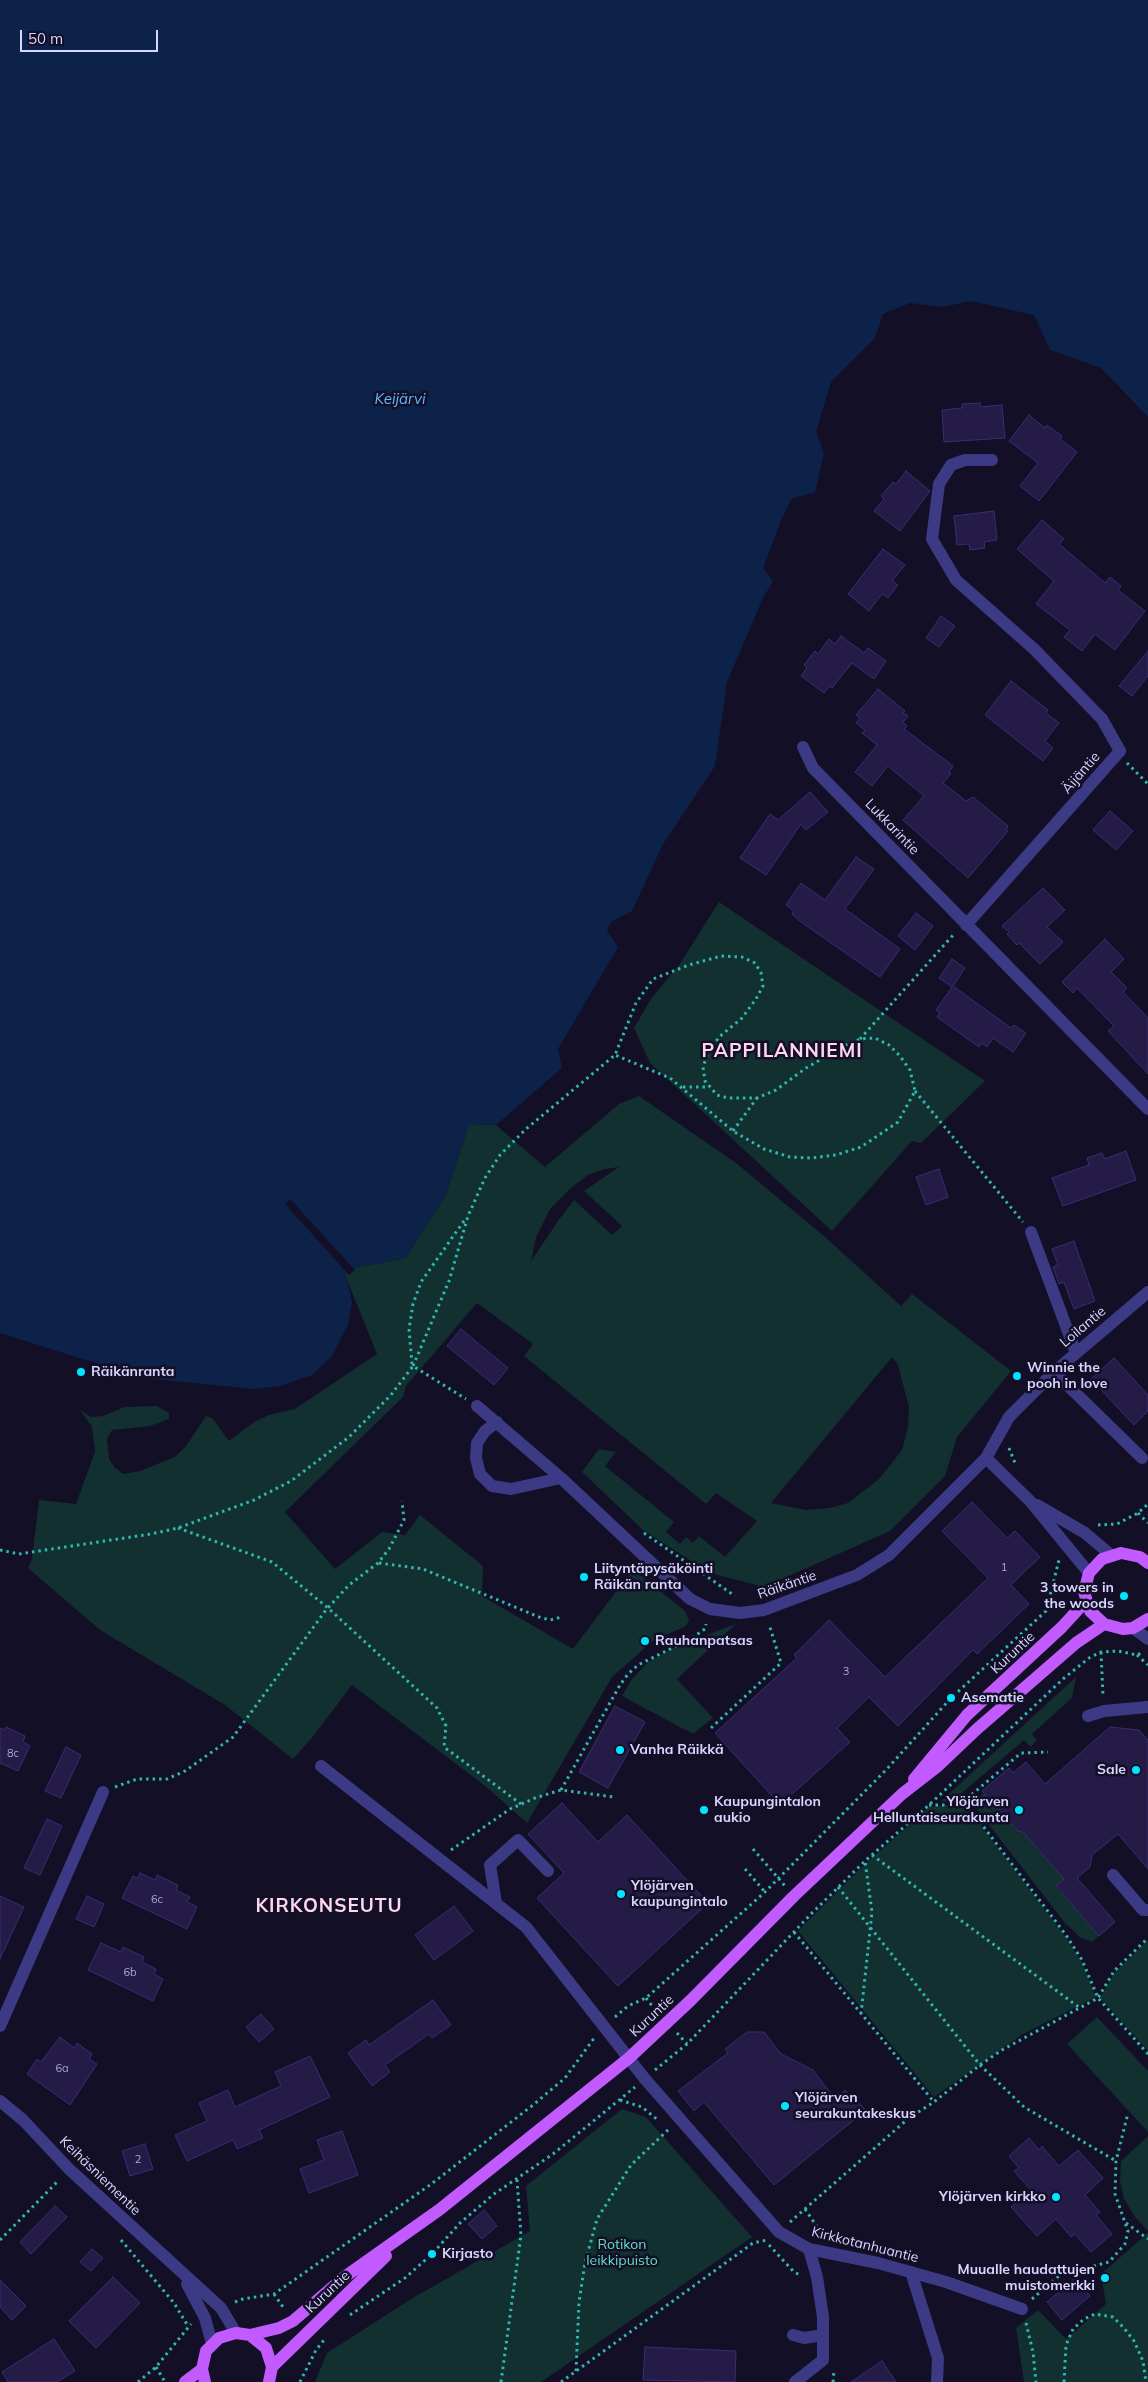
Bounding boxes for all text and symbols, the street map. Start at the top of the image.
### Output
scale bar [22,20,160,52]
text: 50 m [28,29,63,48]
water label: Keijärvi [374,390,426,408]
street label: Äijäntie [1058,749,1104,797]
street label: Lukkarintie [861,796,923,858]
district label: PAPPILANNIEMI [700,1040,864,1062]
street label: Loilantie [1057,1303,1109,1351]
place label: Winnie the pooh in love [1027,1360,1107,1392]
place label: Räikänranta [91,1364,175,1380]
marker: Räikänranta [75,1366,87,1378]
marker: Winnie the pooh in love [1011,1370,1023,1382]
place label: Liityntäpysäköinti Räikän ranta [594,1561,713,1594]
house number: 1 [1001,1561,1007,1575]
street label: Räikäntie [755,1567,819,1603]
marker: Liityntäpysäköinti Räikän ranta [578,1571,590,1583]
place label: 3 towers in the woods [1040,1580,1114,1612]
marker: 3 towers in the woods [1118,1590,1130,1602]
street label: Kuruntie [988,1628,1038,1678]
place label: Rauhanpatsas [655,1633,753,1649]
marker: Rauhanpatsas [639,1635,651,1647]
house number: 3 [843,1665,849,1679]
place label: Asematie [961,1690,1024,1706]
marker: Asematie [945,1692,957,1704]
place label: Vanha Räikkä [630,1742,724,1758]
marker: Vanha Räikkä [614,1744,626,1756]
house number: 8c [7,1747,19,1761]
place label: Sale [1097,1762,1126,1778]
marker: Sale [1130,1764,1142,1776]
place label: Kaupungintalon aukio [714,1794,821,1826]
place label: Ylöjärven Helluntaiseurakunta [873,1794,1009,1826]
marker: Kaupungintalon aukio [698,1804,710,1816]
marker: Ylöjärven Helluntaiseurakunta [1013,1804,1025,1816]
place label: Ylöjärven kaupungintalo [631,1878,728,1910]
marker: Ylöjärven kaupungintalo [615,1888,627,1900]
house number: 6c [151,1893,163,1907]
district label: KIRKONSEUTU [254,1895,404,1917]
house number: 6b [123,1966,137,1980]
street label: Kuruntie [627,1991,677,2041]
house number: 6a [55,2062,69,2076]
place label: Ylöjärven seurakuntakeskus [795,2090,916,2122]
marker: Ylöjärven seurakuntakeskus [779,2100,791,2112]
street label: Keihäsniementie [56,2133,144,2219]
house number: 2 [135,2153,141,2167]
place label: Ylöjärven kirkko [939,2189,1046,2205]
marker: Ylöjärven kirkko [1050,2191,1062,2203]
street label: Kirkkotanhuantie [810,2224,920,2266]
park label: Rotikon leikkipuisto [586,2237,658,2270]
place label: Kirjasto [442,2246,493,2262]
marker: Kirjasto [426,2248,438,2260]
place label: Muualle haudattujen muistomerkki [957,2262,1095,2294]
street label: Kuruntie [303,2267,353,2317]
marker: Muualle haudattujen muistomerkki [1099,2272,1111,2284]

